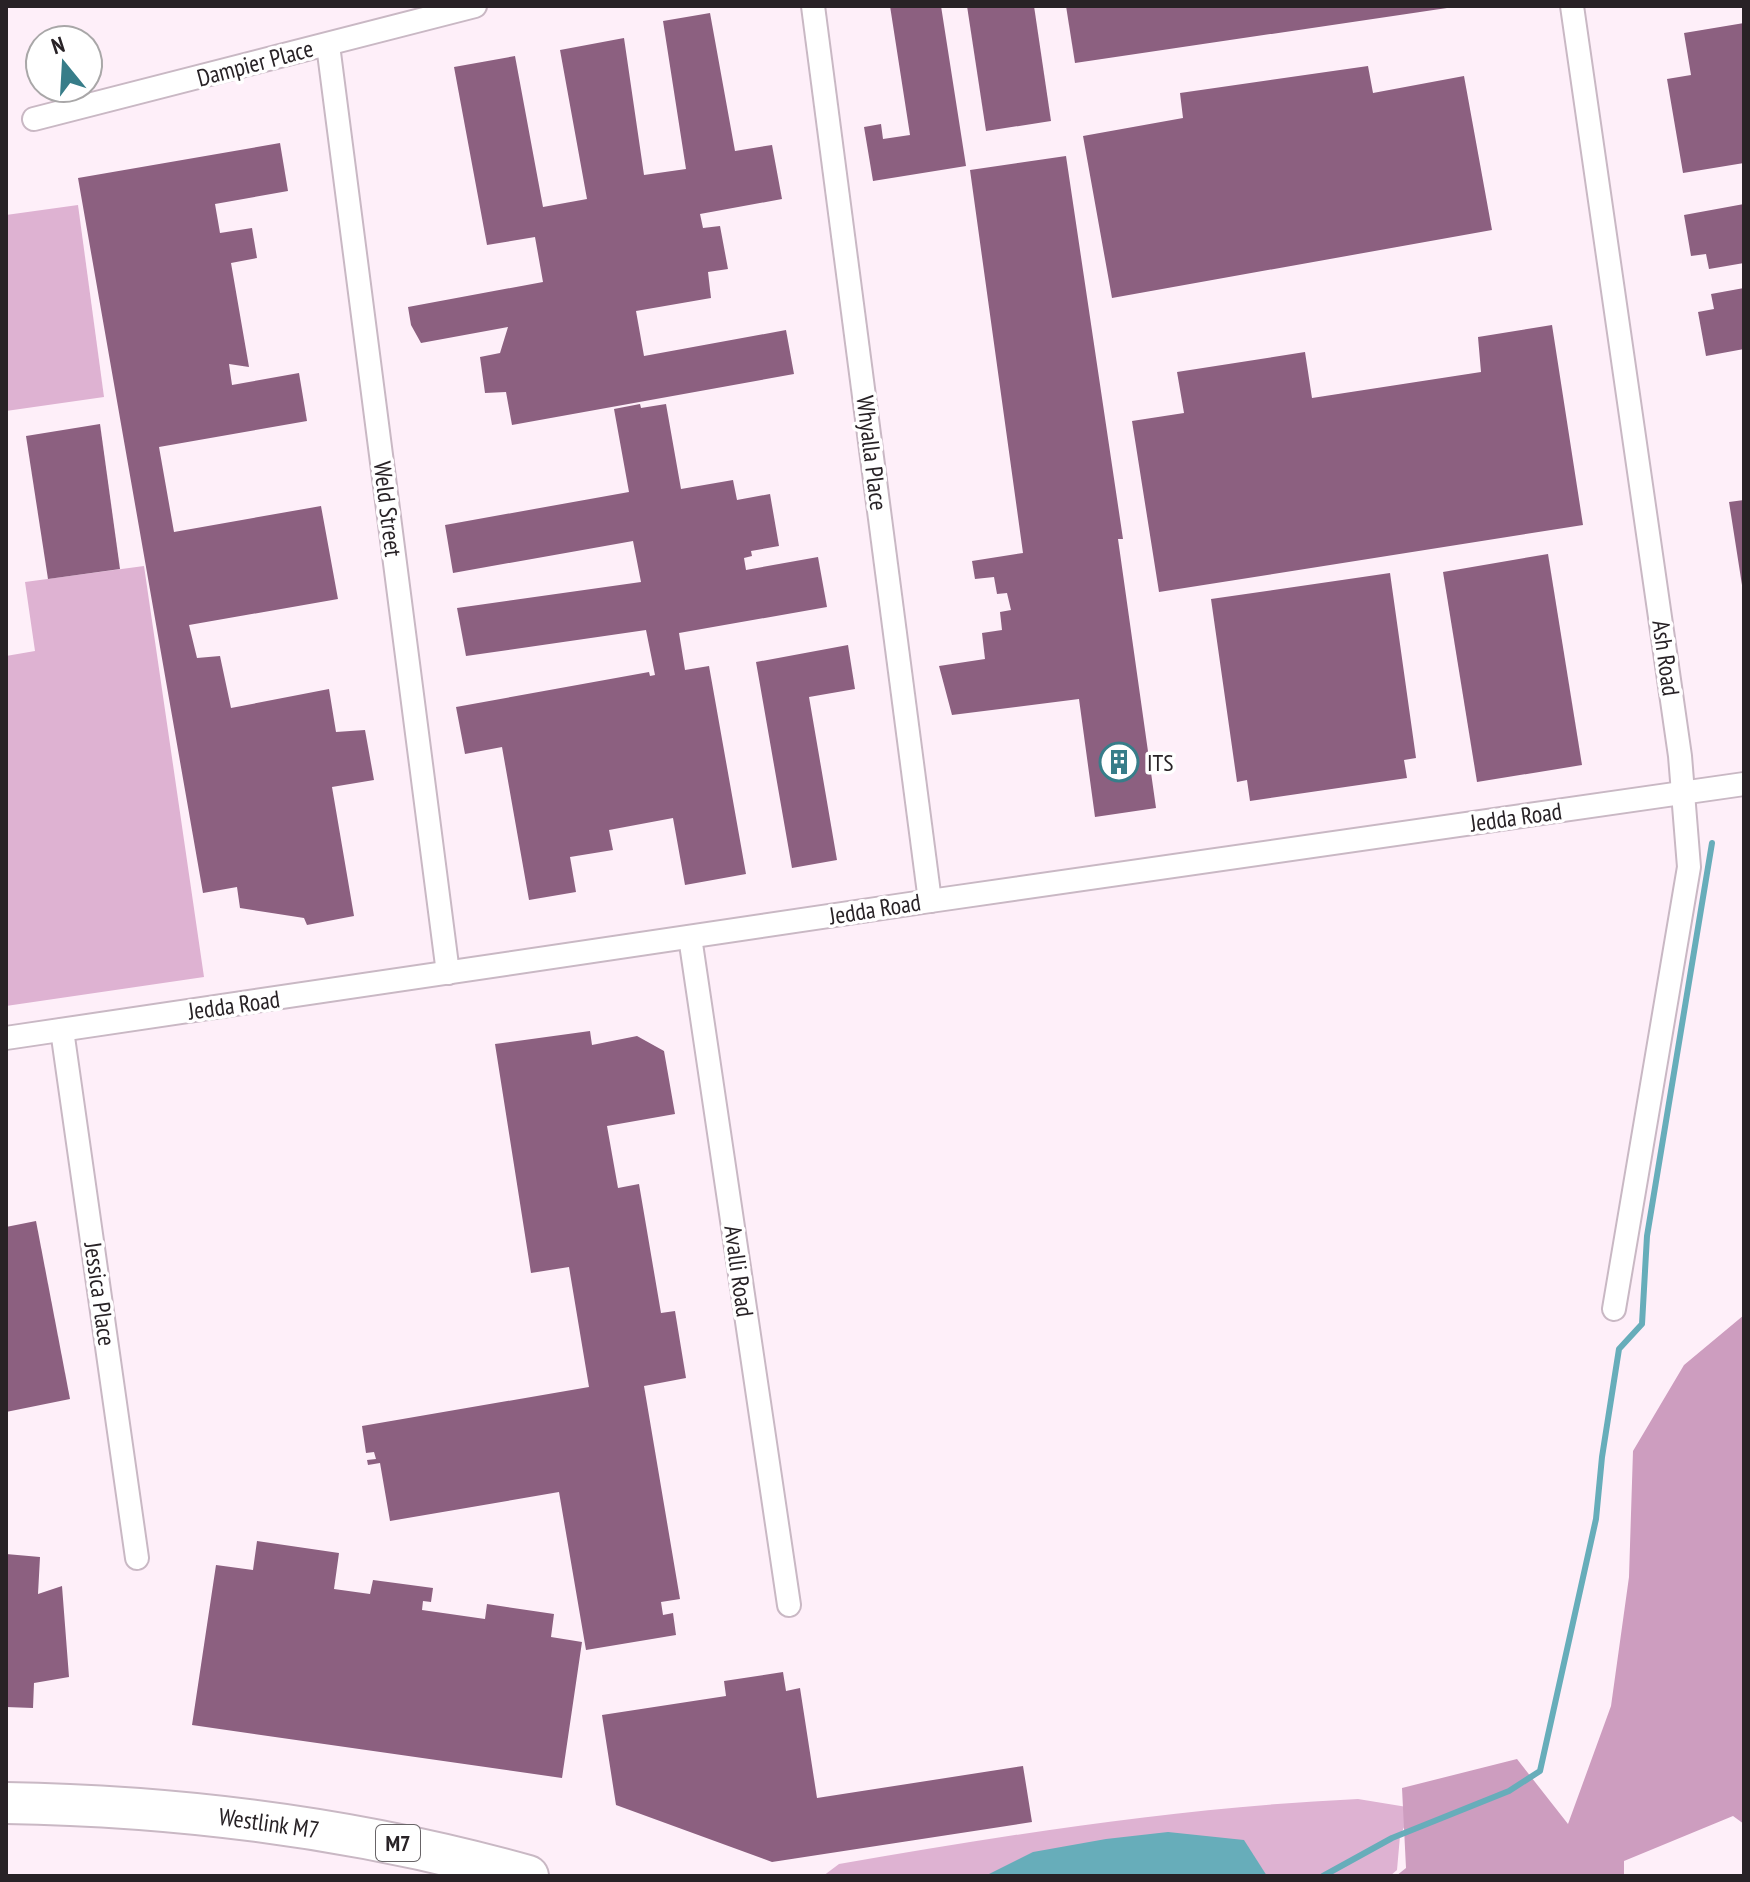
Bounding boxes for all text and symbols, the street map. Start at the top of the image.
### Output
north arrow [24,24,104,104]
text: N [48,30,68,60]
street label: Dampier Place [193,33,317,93]
street label: Whyalla Place [850,394,894,512]
street label: Weld Street [367,459,409,559]
street label: Ash Road [1645,618,1687,698]
building icon: ITS [1098,741,1140,783]
place label: ITS [1147,747,1174,778]
street label: Jedda Road [1467,795,1564,839]
street label: Jedda Road [826,886,923,932]
street label: Jedda Road [185,983,282,1027]
street label: Avalli Road [717,1223,761,1319]
street label: Jessica Place [77,1239,123,1348]
street label: Westlink M7 [217,1801,321,1845]
road number: M7 [376,1825,420,1861]

